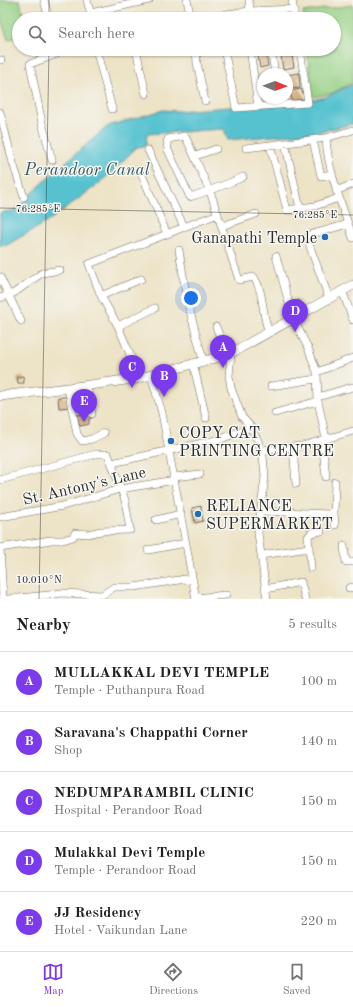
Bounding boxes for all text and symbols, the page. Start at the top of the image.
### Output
search box [12,12,341,56]
icon: search [26,23,48,45]
text: Search here [58,27,135,42]
north arrow [257,68,293,104]
water label: Perandoor Canal [23,162,150,179]
text: 76.285°E [16,204,60,214]
text: 76.285°E [293,210,337,220]
place label: Ganapathi Temple [191,231,317,247]
marker: Ganapathi Temple [320,232,330,242]
your location [181,288,201,308]
pin: D [282,299,308,332]
pin: A [210,335,236,368]
pin: C [119,355,145,388]
pin: B [151,364,177,397]
pin: E [71,389,97,422]
place label: COPY CAT PRINTING CENTRE [179,426,334,460]
marker: COPY CAT PRINTING CENTRE [166,436,176,446]
street label: St. Antony's Lane [21,465,148,509]
place label: RELIANCE SUPERMARKET [206,499,333,533]
marker: RELIANCE SUPERMARKET [193,509,203,519]
text: 10.010°N [16,575,62,585]
text: Nearby [16,617,71,634]
text: 5 results [288,618,337,631]
text: MULLAKKAL DEVI TEMPLE [54,666,269,681]
text: A [24,675,34,688]
text: 100 m [300,675,337,688]
text: Temple · Puthanpura Road [54,684,205,697]
text: Saravana's Chappathi Corner [54,726,248,741]
text: B [24,735,34,748]
text: 140 m [300,735,337,748]
text: Shop [54,744,82,757]
text: NEDUMPARAMBIL CLINIC [54,786,254,801]
text: C [25,795,33,808]
text: 150 m [300,795,337,808]
text: Hospital · Perandoor Road [54,804,203,817]
text: Mulakkal Devi Temple [54,846,205,861]
text: D [24,855,34,868]
text: 150 m [300,855,337,868]
text: Temple · Perandoor Road [54,864,196,877]
text: JJ Residency [54,906,142,921]
text: E [25,915,33,928]
text: 220 m [300,915,337,928]
text: Hotel · Vaikundan Lane [54,924,187,937]
tab: Map [42,961,64,999]
tab: Directions [149,961,198,999]
tab: Saved [283,961,311,999]

